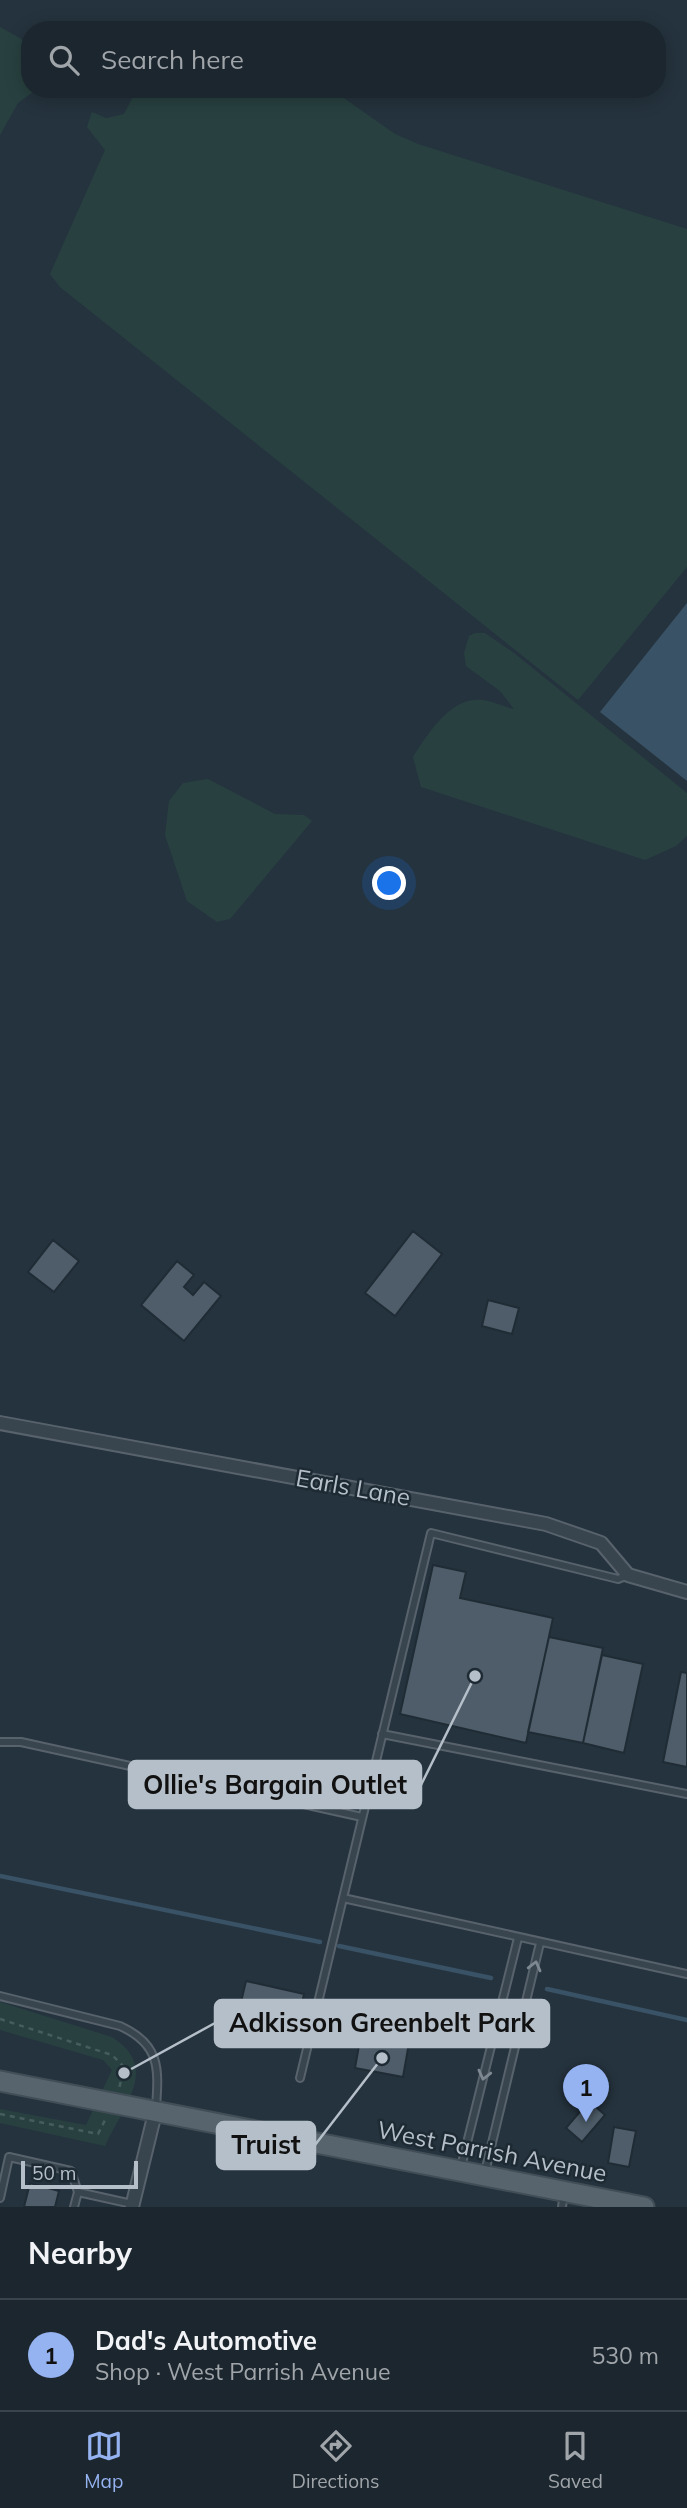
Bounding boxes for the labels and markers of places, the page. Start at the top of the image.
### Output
callout: Ollie's Bargain Outlet [129,1761,421,1808]
callout: Adkisson Greenbelt Park [215,2000,549,2047]
pin: 1 [563,2064,609,2122]
callout: Truist [217,2122,315,2169]

